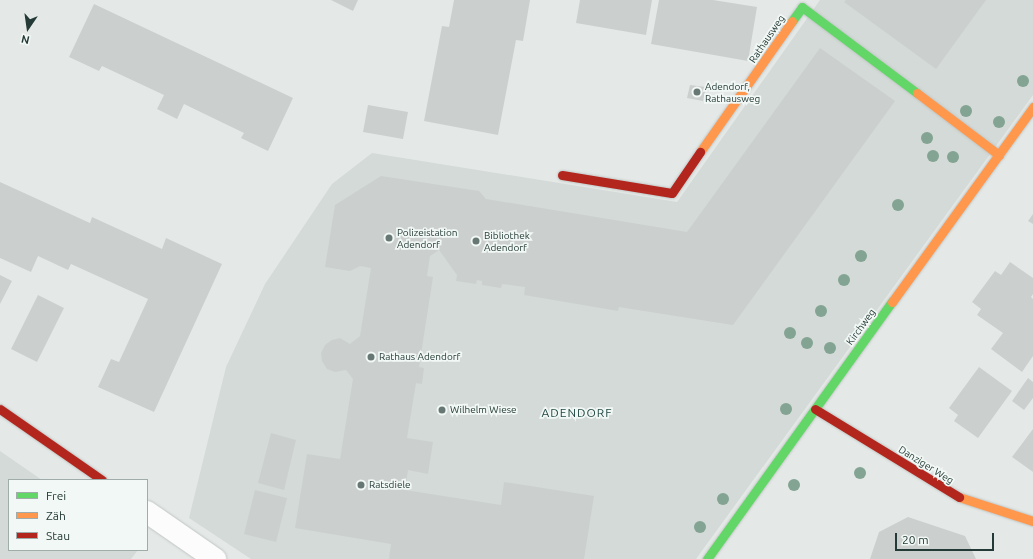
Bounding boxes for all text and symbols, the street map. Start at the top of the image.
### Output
north arrow [8,8,48,48]
street label: Rathausweg [747,13,787,65]
text: N [20,33,31,46]
place label: Adendorf, Rathausweg [705,80,760,104]
marker: Adendorf, Rathausweg [692,87,702,97]
place label: Polizeistation Adendorf [397,226,458,250]
place label: Bibliothek Adendorf [484,229,530,252]
marker: Polizeistation Adendorf [384,233,394,243]
marker: Bibliothek Adendorf [471,236,481,246]
street label: Kirchweg [844,307,878,347]
place label: Rathaus Adendorf [379,351,460,363]
marker: Rathaus Adendorf [366,352,376,362]
place label: Wilhelm Wiese [450,404,517,416]
marker: Wilhelm Wiese [437,405,447,415]
district label: ADENDORF [541,406,613,420]
street label: Danziger Weg [896,443,956,487]
legend [8,479,148,551]
place label: Ratsdiele [369,479,411,491]
marker: Ratsdiele [356,480,366,490]
text: Frei [46,489,66,502]
text: Zäh [46,509,66,522]
scale bar [897,525,996,551]
text: Stau [46,529,70,542]
text: 20 m [902,533,929,546]

